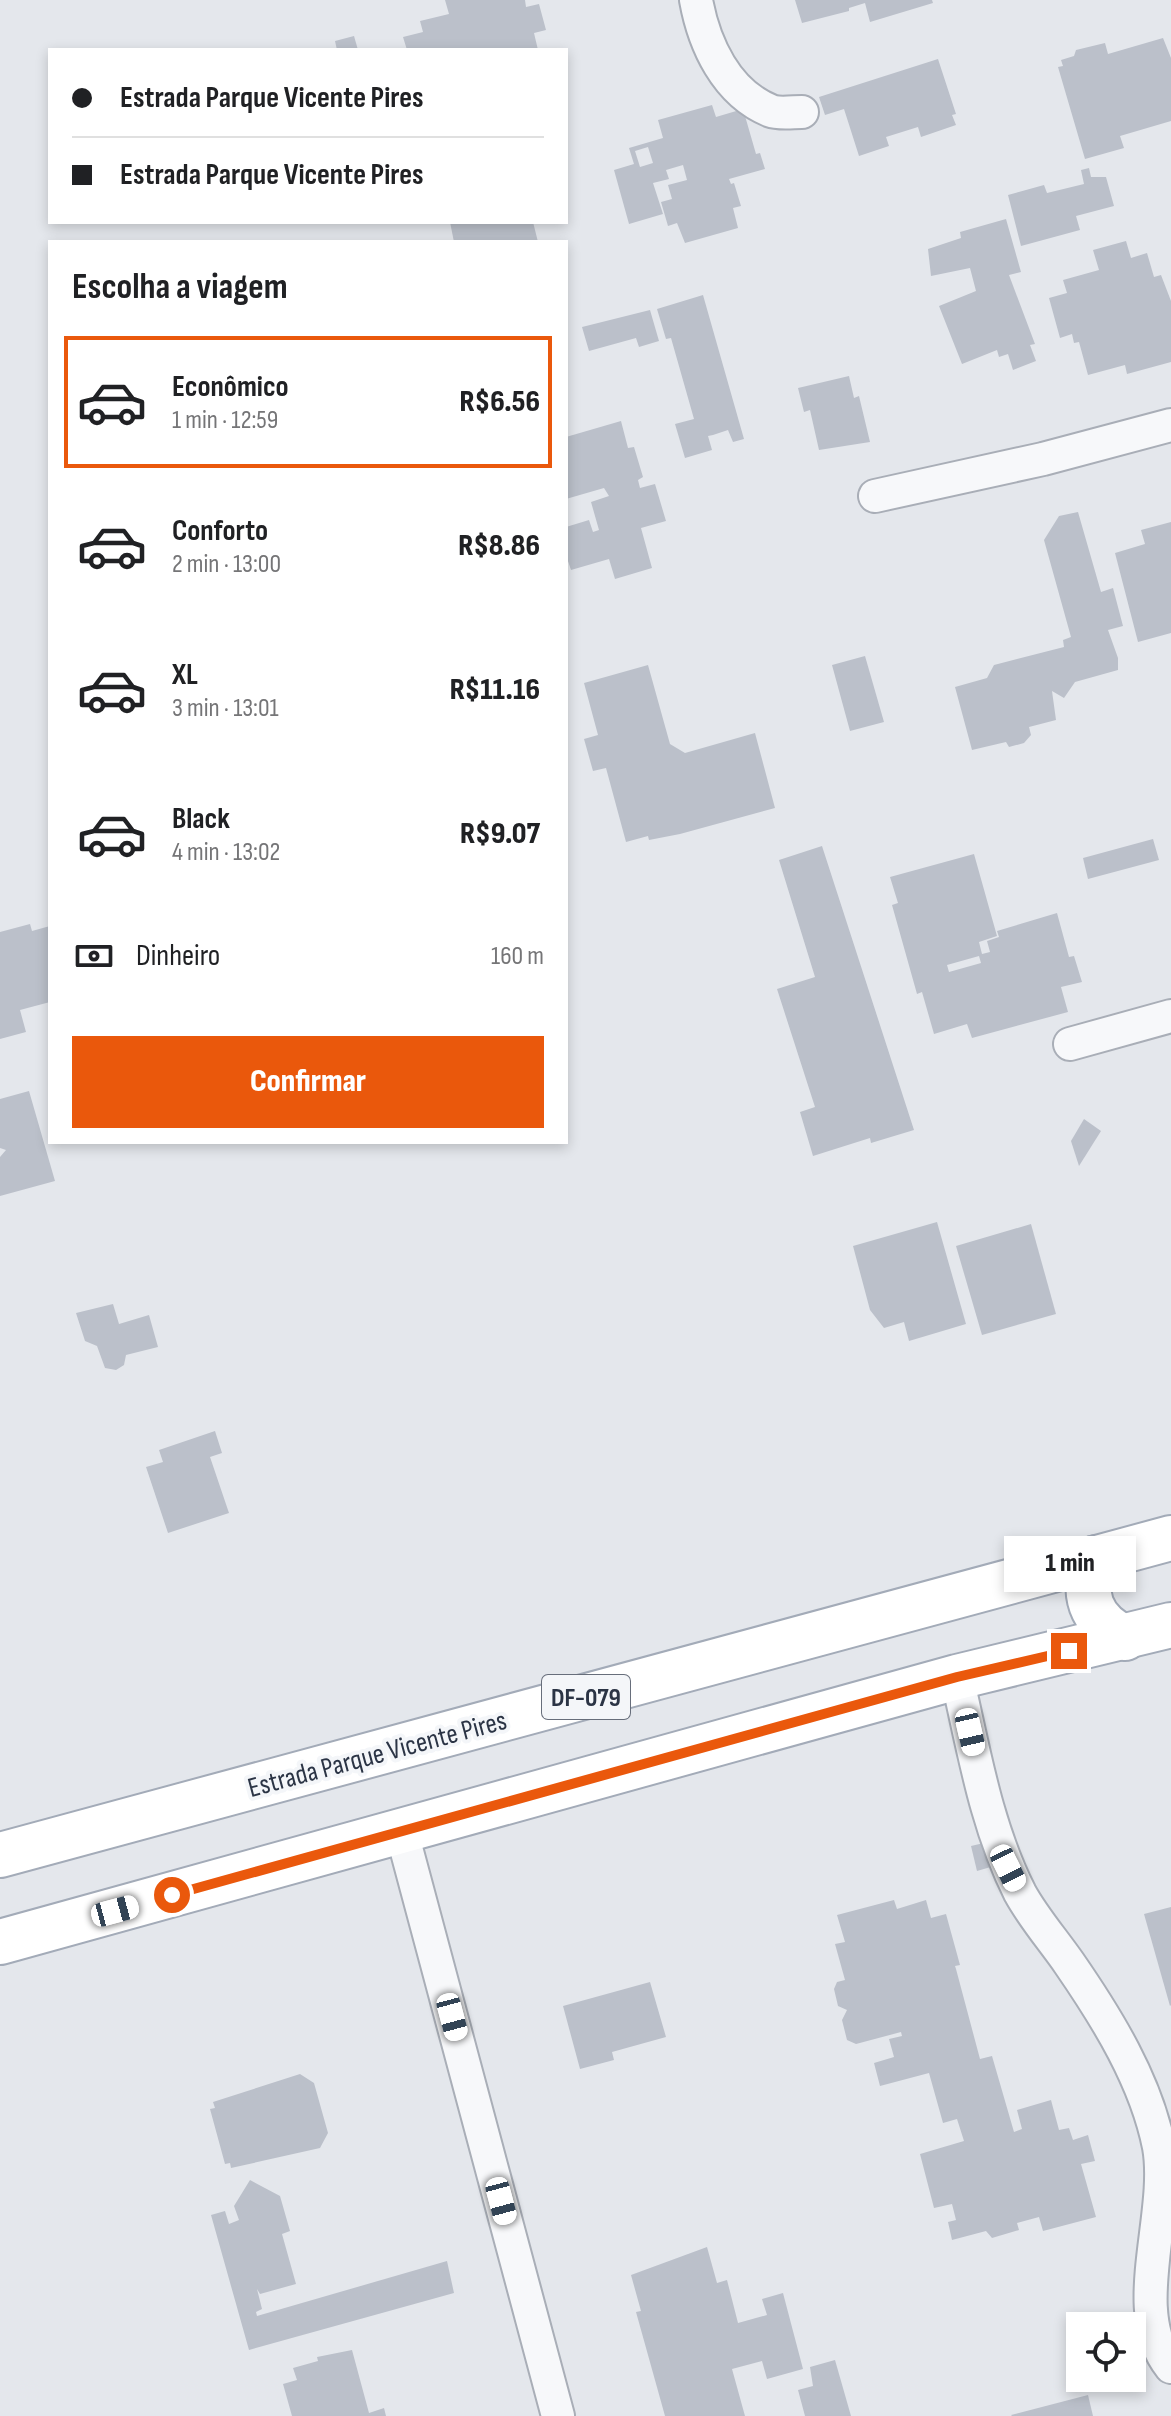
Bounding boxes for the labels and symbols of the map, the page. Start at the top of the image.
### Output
callout: 1 min [1003,1535,1135,1591]
route end [1051,1633,1087,1669]
road number: DF-079 [542,1675,630,1719]
street label: Estrada Parque Vicente Pires [244,1704,510,1805]
car [953,1706,987,1758]
car [987,1841,1029,1895]
route start [154,1877,190,1913]
car [89,1893,141,1929]
car [434,1991,470,2043]
car [483,2175,519,2227]

